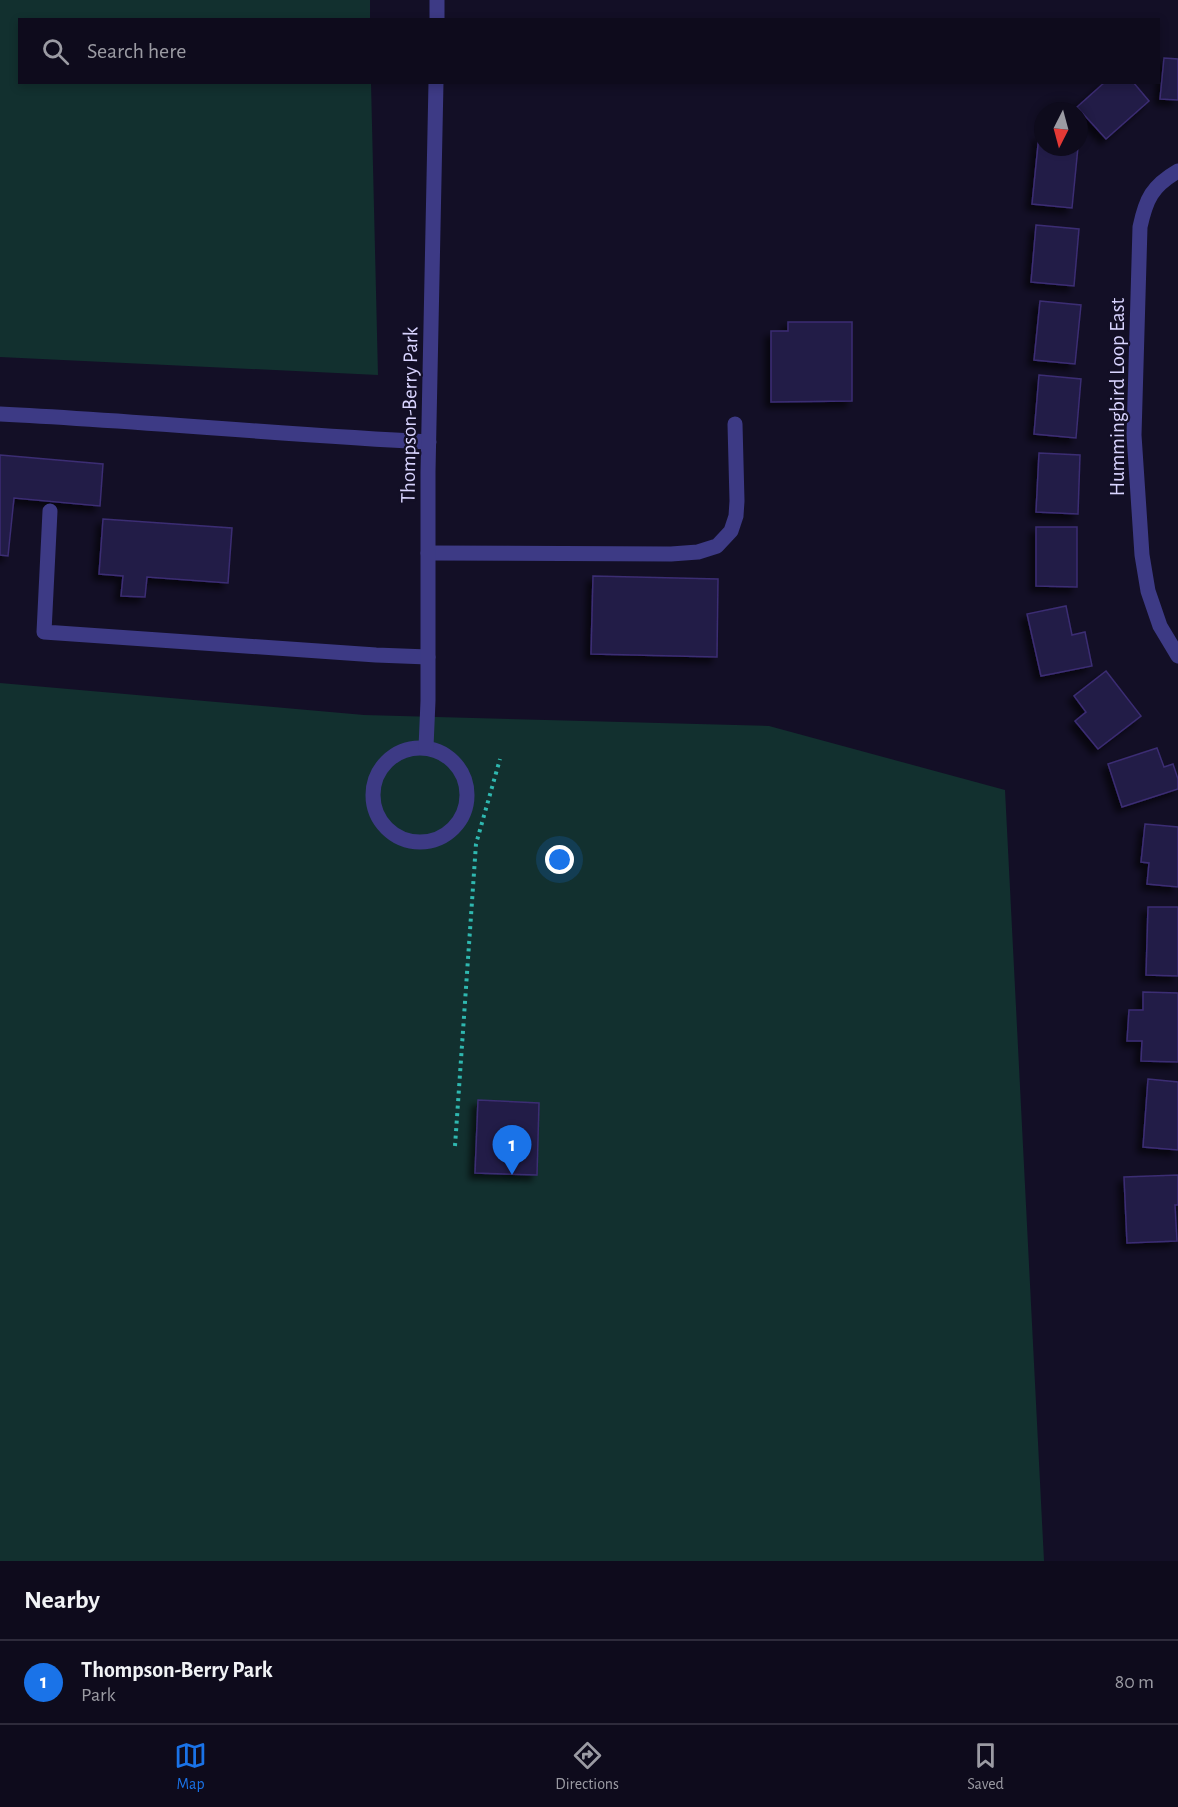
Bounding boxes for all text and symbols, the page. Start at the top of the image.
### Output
search box [18,18,1160,84]
icon: search [39,35,72,68]
text: Search here [87,40,186,62]
north arrow [1034,102,1088,156]
street label: Hummingbird Loop East [1107,298,1128,496]
street label: Thompson-Berry Park [397,326,422,503]
your location [545,845,574,874]
pin: 1 [492,1126,532,1175]
text: Nearby [24,1587,100,1613]
text: Thompson-Berry Park [81,1659,273,1681]
text: 1 [40,1672,47,1692]
text: 80 m [1115,1672,1154,1692]
text: Park [81,1685,116,1705]
tab: Map [174,1739,207,1794]
tab: Directions [555,1739,619,1794]
tab: Saved [967,1739,1004,1794]

